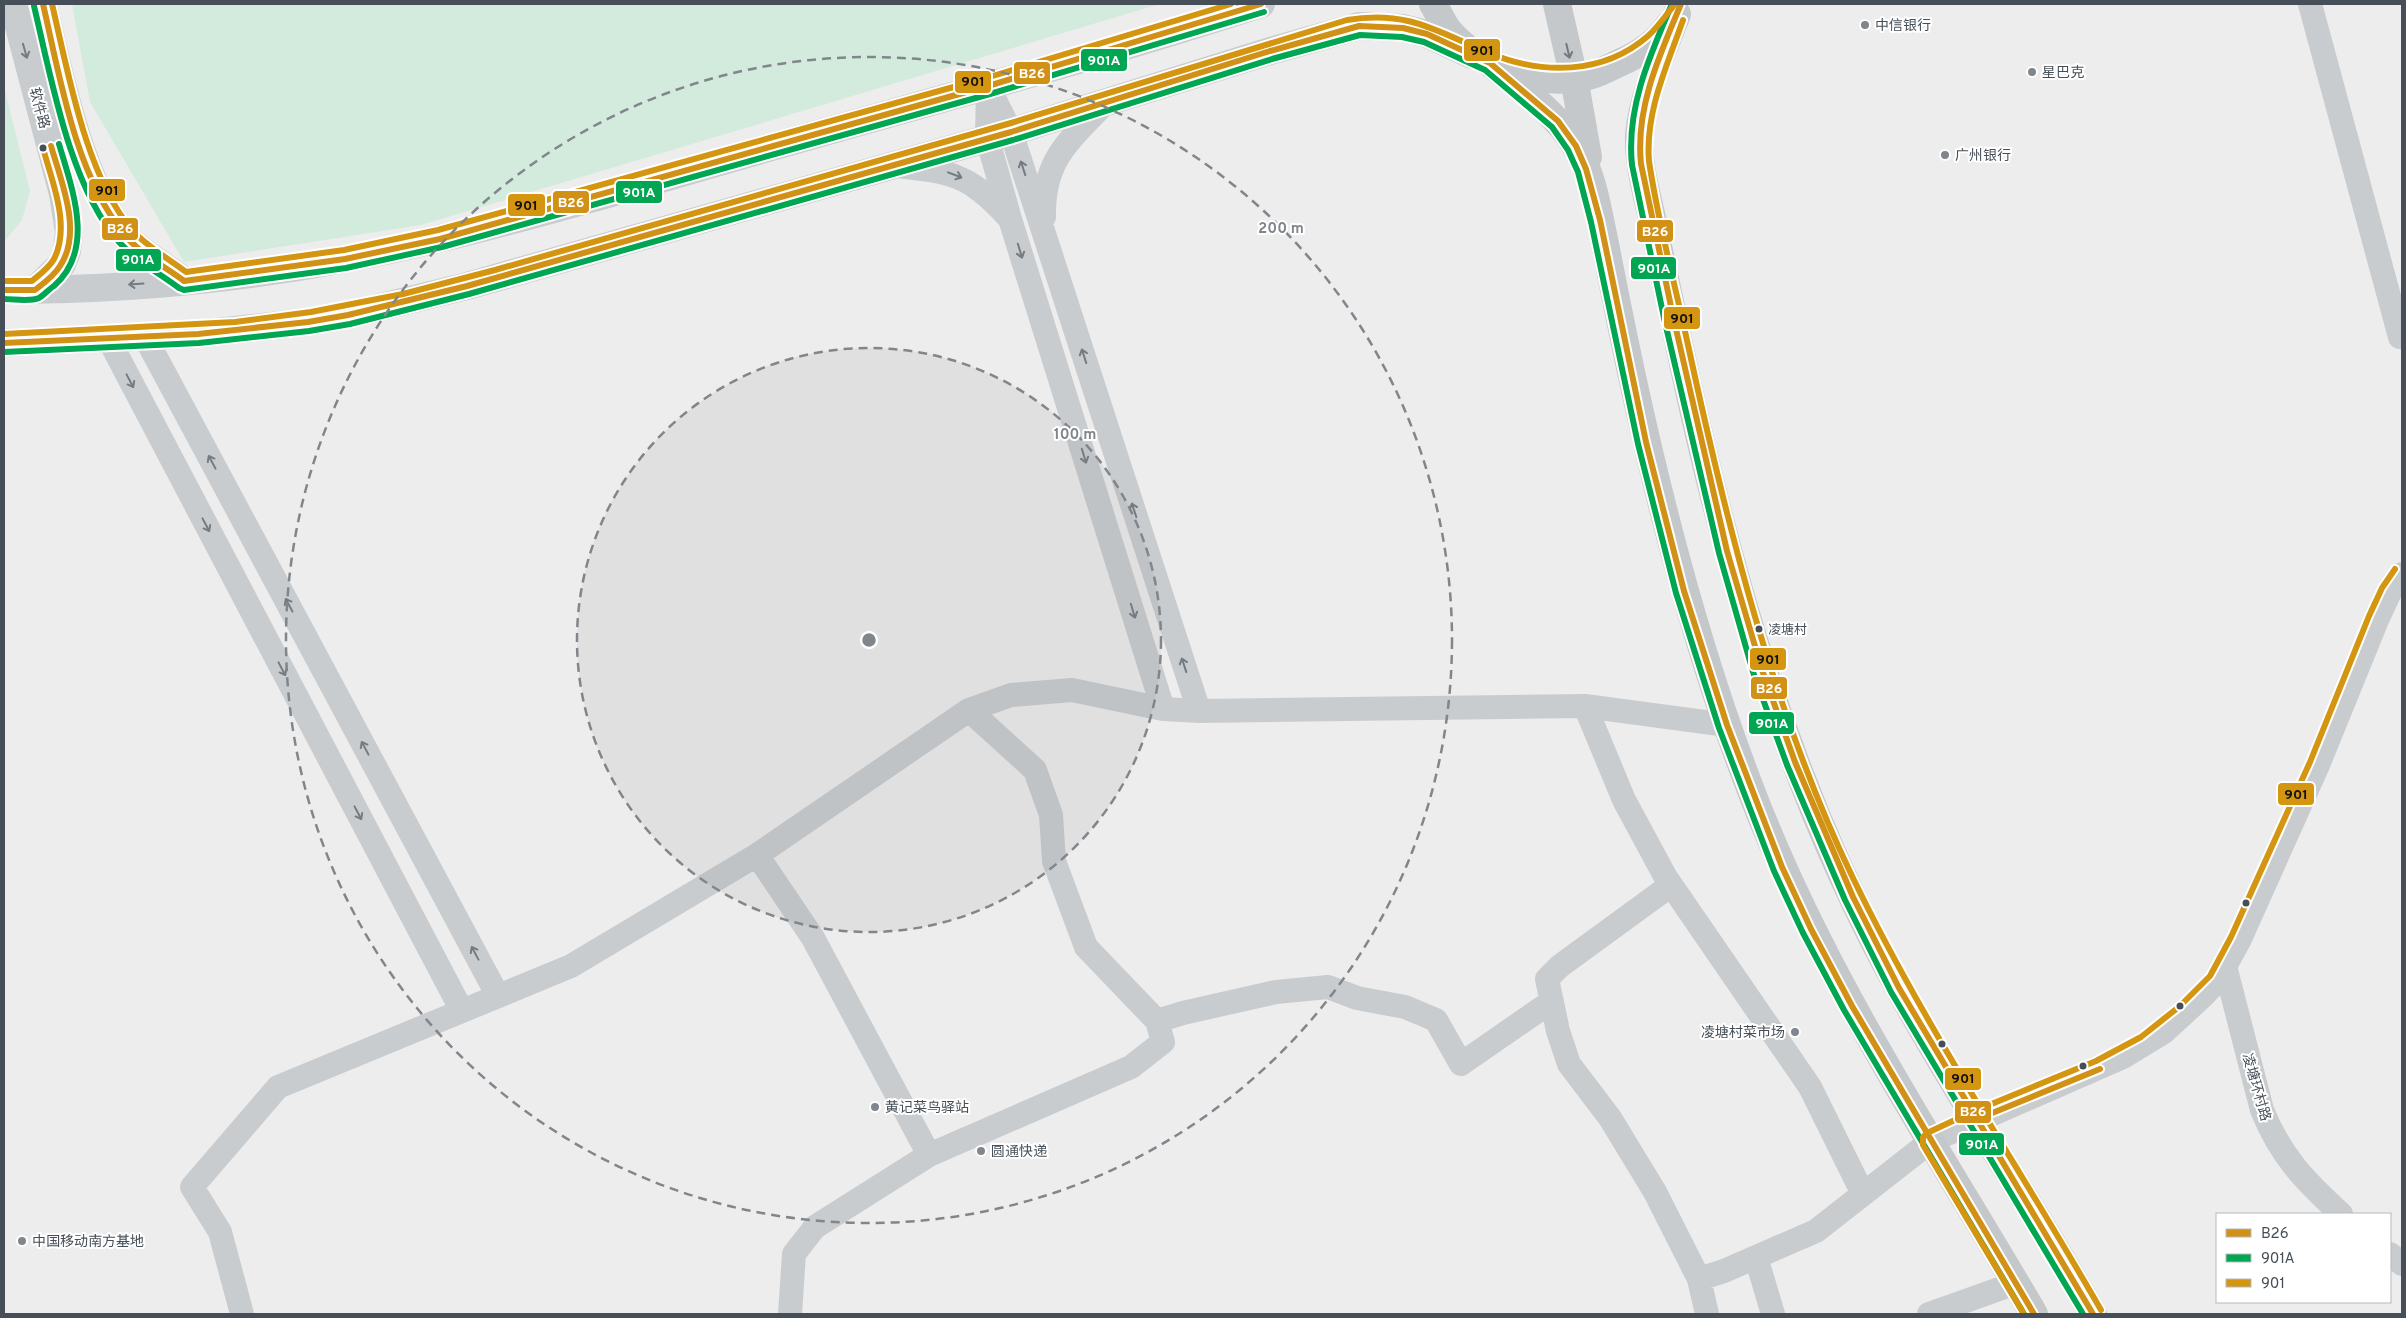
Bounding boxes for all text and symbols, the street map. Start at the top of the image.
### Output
place label: 中信银行 [1875,18,1931,35]
marker: 中信银行 [1859,19,1871,31]
line badge: 901 [1463,38,1501,62]
one-way arrow [20,43,30,59]
text: 901 [1470,43,1494,60]
one-way arrow [1564,43,1573,59]
line badge: 901A [1080,48,1128,72]
text: 901A [1087,53,1121,70]
line badge: B26 [1013,61,1051,85]
place label: 星巴克 [2042,65,2084,82]
text: B26 [1019,66,1045,83]
marker: 星巴克 [2026,66,2038,78]
line badge: 901 [954,70,992,94]
text: 901 [961,74,985,91]
street label: 软件路 [25,86,53,131]
unlabelled marker [38,143,48,153]
place label: 广州银行 [1955,147,2011,165]
marker: 广州银行 [1939,149,1951,161]
one-way arrow [1018,160,1027,176]
one-way arrow [947,171,962,180]
line badge: 901 [88,178,126,202]
line badge: 901A [615,180,663,204]
text: 901 [95,183,119,200]
text: 901A [622,185,656,202]
line badge: B26 [552,190,590,214]
line badge: 901 [507,193,546,217]
text: B26 [558,195,584,212]
text: 901 [514,198,538,215]
line badge: B26 [101,217,139,241]
line badge: B26 [1636,219,1674,243]
text: 200 m [1258,220,1304,239]
text: B26 [107,221,133,238]
text: B26 [1642,224,1668,241]
one-way arrow [1016,243,1025,259]
line badge: 901A [115,248,162,272]
text: 901A [121,252,155,269]
line badge: 901A [1630,256,1677,280]
text: 901A [1637,261,1671,278]
one-way arrow [128,279,144,288]
line badge: 901 [1663,306,1701,330]
text: 901 [1670,311,1694,328]
one-way arrow [1079,348,1088,364]
one-way arrow [125,374,135,389]
text: 100 m [1054,426,1096,445]
one-way arrow [1080,448,1090,464]
one-way arrow [207,455,216,470]
one-way arrow [1129,503,1138,519]
one-way arrow [202,517,211,532]
one-way arrow [284,598,293,613]
one-way arrow [1128,603,1138,619]
place label: 凌塘村 [1768,622,1807,639]
marker: 凌塘村 [1754,624,1764,634]
centre of rings [860,631,878,649]
line badge: 901 [1749,647,1787,671]
text: 901 [1756,652,1780,669]
one-way arrow [1178,657,1188,673]
one-way arrow [278,661,287,676]
line badge: B26 [1750,676,1788,700]
text: B26 [1756,681,1782,698]
line badge: 901A [1748,711,1795,735]
text: 901A [1755,716,1789,733]
one-way arrow [360,742,370,756]
line badge: 901 [2277,782,2315,806]
text: 901 [2284,787,2308,804]
one-way arrow [353,805,363,820]
unlabelled marker [2241,898,2251,908]
one-way arrow [470,946,480,961]
unlabelled marker [2175,1001,2185,1011]
place label: 凌塘村菜市场 [1701,1024,1785,1042]
marker: 凌塘村菜市场 [1789,1026,1801,1038]
unlabelled marker [1937,1039,1947,1049]
street label: 凌塘环村路 [2238,1051,2274,1123]
unlabelled marker [2078,1061,2088,1071]
line badge: 901 [1944,1067,1982,1091]
text: 901 [1951,1071,1975,1088]
place label: 黄记菜鸟驿站 [885,1100,969,1117]
line badge: B26 [1954,1100,1992,1124]
marker: 黄记菜鸟驿站 [869,1101,881,1113]
text: B26 [1960,1104,1986,1121]
line badge: 901A [1958,1132,2005,1156]
text: 901A [1965,1137,1999,1154]
place label: 圆通快递 [991,1144,1047,1161]
marker: 圆通快递 [975,1145,987,1157]
legend [2216,1213,2391,1303]
text: B26 [2261,1225,2289,1244]
place label: 中国移动南方基地 [32,1234,144,1251]
marker: 中国移动南方基地 [16,1235,28,1247]
text: 901A [2261,1250,2295,1269]
text: 901 [2261,1275,2285,1294]

